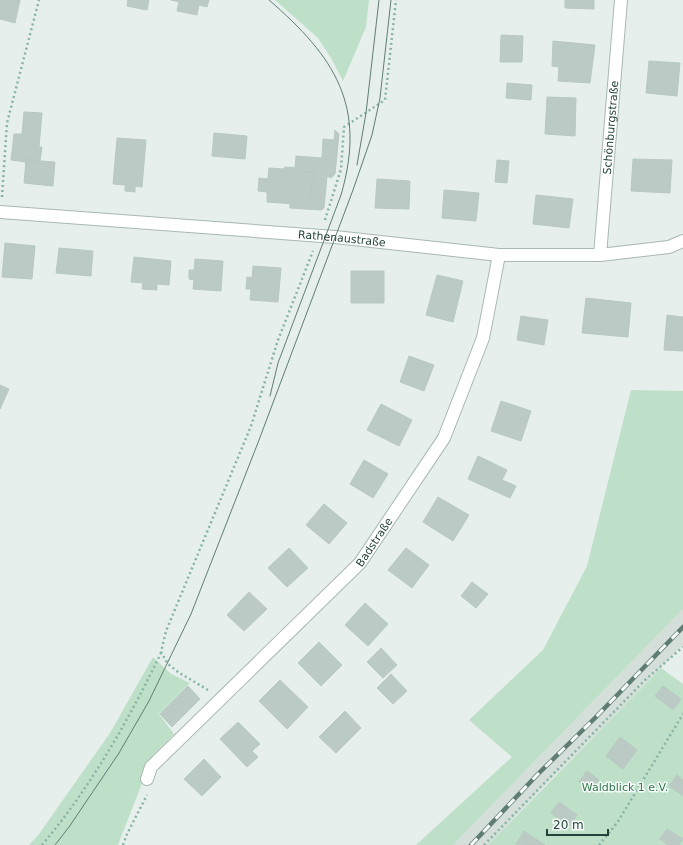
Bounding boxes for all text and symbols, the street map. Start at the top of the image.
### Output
street label: Schönburgstraße [600,80,621,175]
street label: Rathenaustraße [298,228,387,249]
street label: Badstraße [353,515,395,569]
park label: Waldblick 1 e.V. [582,781,668,794]
scale bar [547,811,608,837]
text: 20 m [553,818,584,832]

